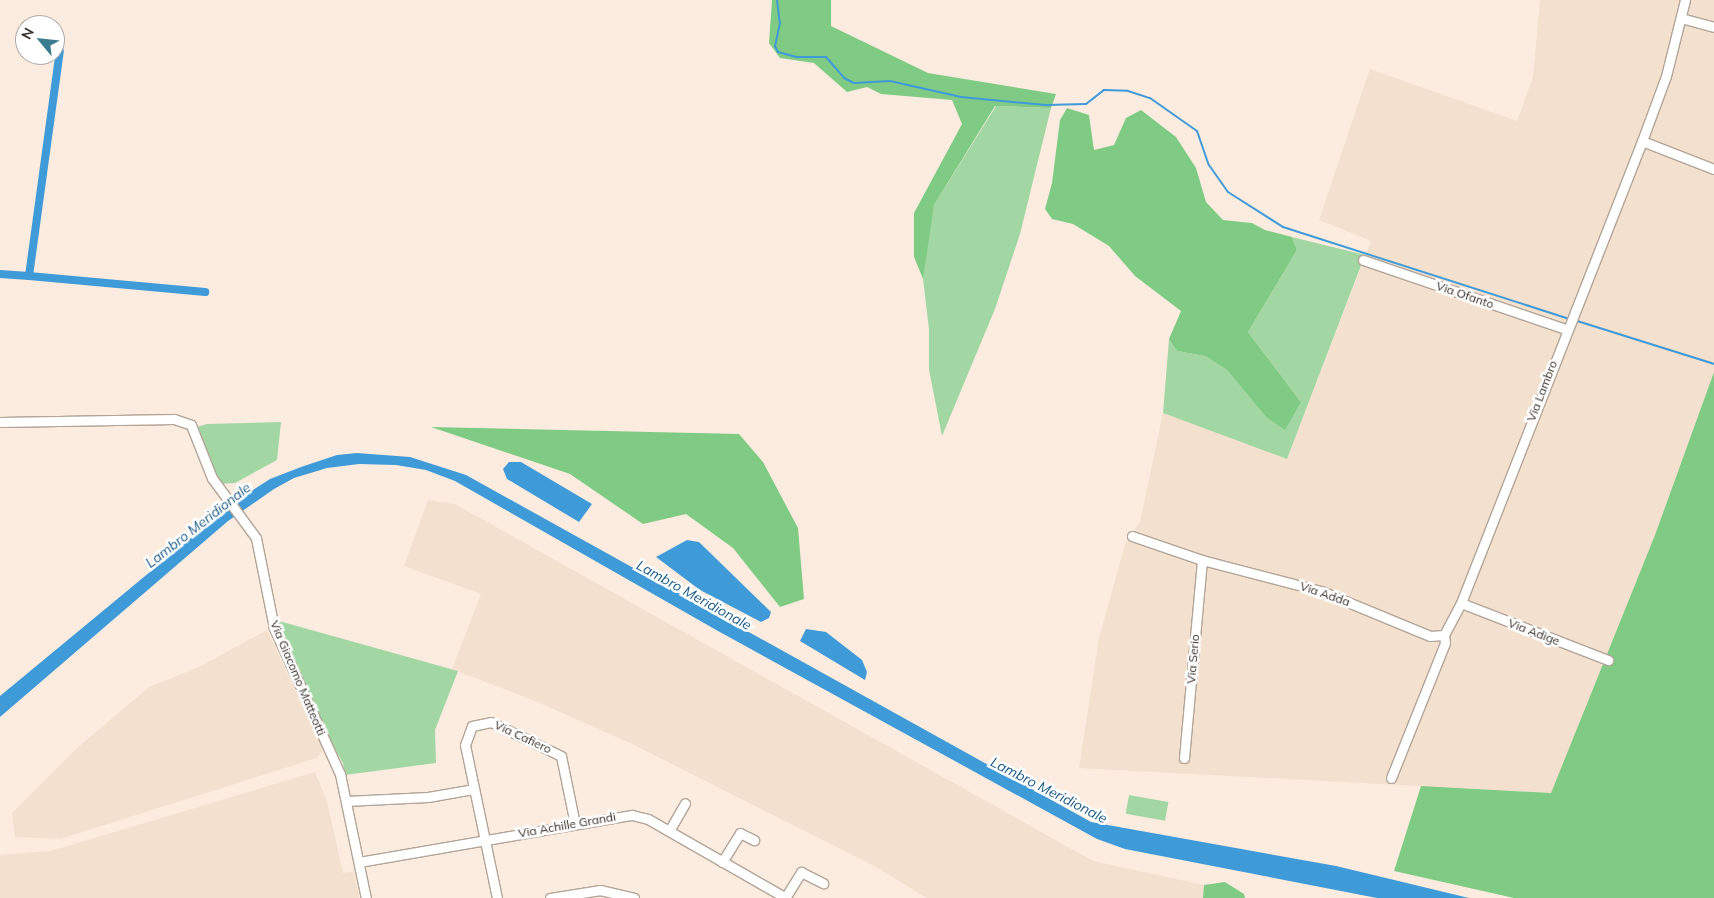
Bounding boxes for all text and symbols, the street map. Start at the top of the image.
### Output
north arrow [15,15,65,65]
text: N [17,25,38,42]
street label: Via Ofanto [1434,278,1496,312]
street label: Via Lambro [1524,358,1560,424]
water label: Lambro Meridionale [142,479,254,571]
water label: Lambro Meridionale [634,556,754,634]
street label: Via Adda [1298,579,1352,609]
street label: Via Adige [1506,616,1562,648]
street label: Via Giacomo Matteotti [267,618,329,738]
street label: Via Serio [1184,634,1202,684]
street label: Via Cafiero [492,718,554,756]
water label: Lambro Meridionale [988,753,1110,827]
street label: Via Achille Grandi [517,809,617,841]

